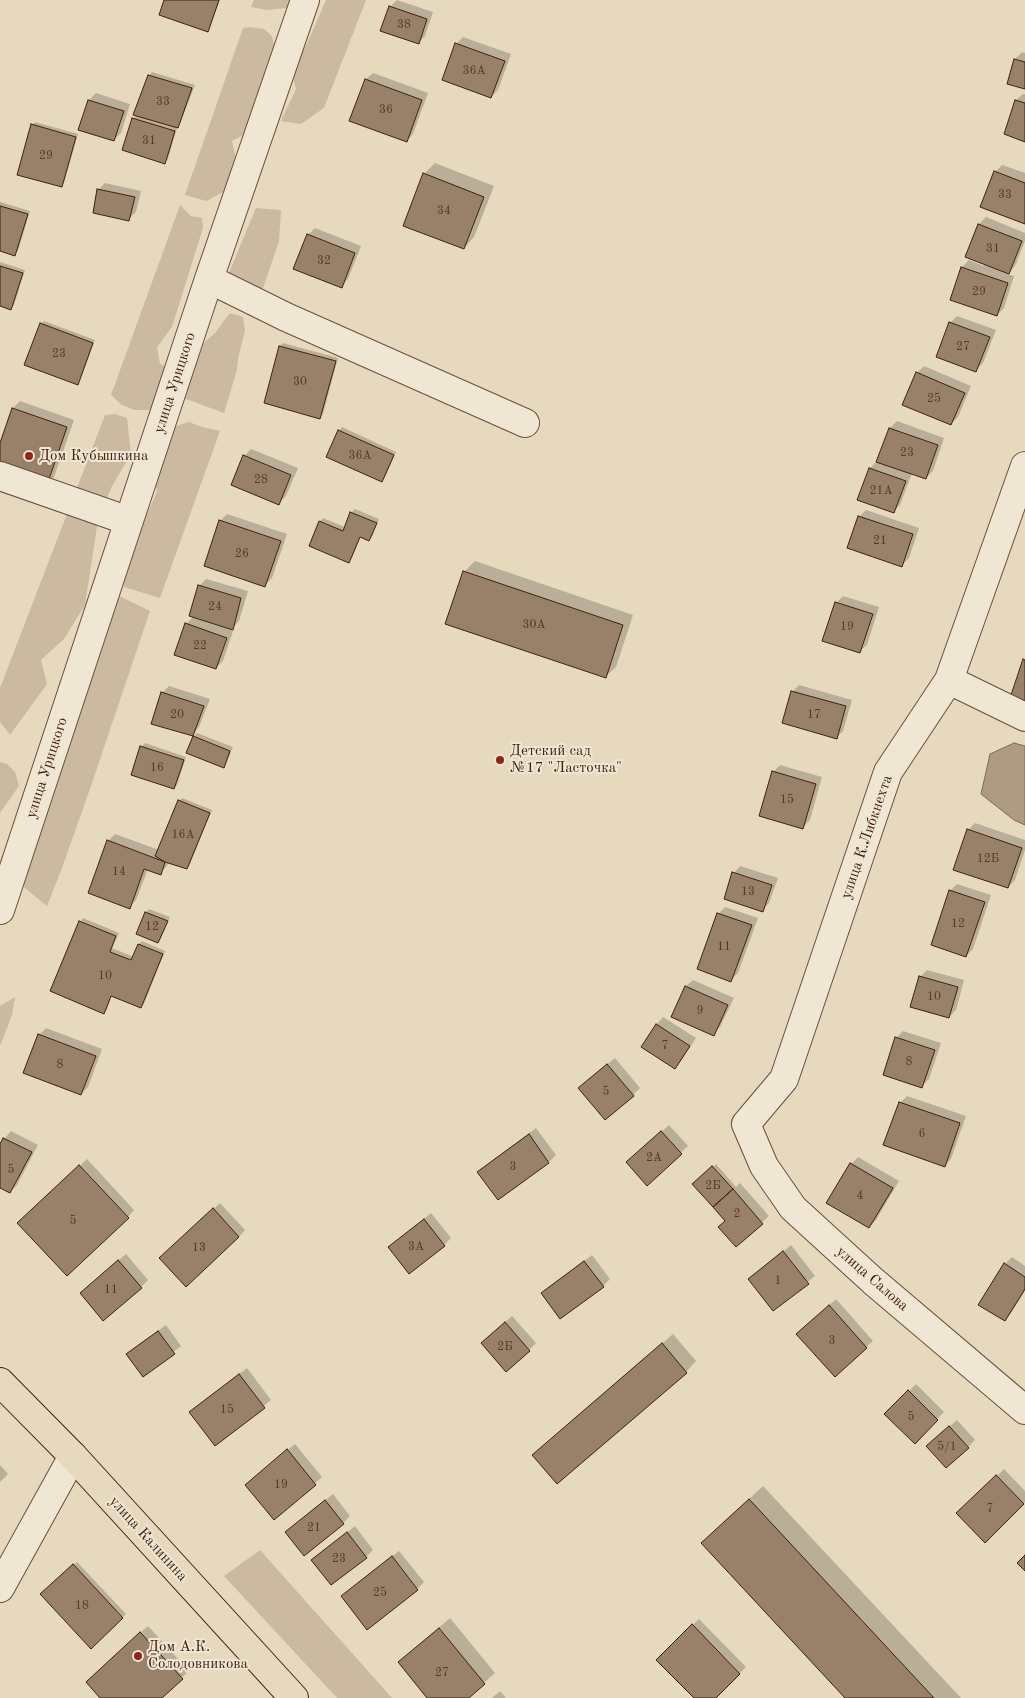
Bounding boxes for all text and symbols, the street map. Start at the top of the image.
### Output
house number: 38 [397,18,411,32]
house number: 36А [462,64,486,78]
house number: 33 [156,95,170,109]
house number: 36 [379,103,393,117]
house number: 31 [142,134,156,148]
house number: 29 [39,149,53,163]
house number: 33 [998,188,1012,202]
house number: 34 [437,204,451,218]
house number: 31 [986,242,1000,256]
house number: 32 [317,254,331,268]
house number: 29 [972,285,986,299]
street label: улица Урицкого [150,330,200,436]
house number: 27 [956,340,970,354]
house number: 23 [52,347,66,361]
house number: 30 [293,375,307,389]
house number: 25 [927,392,941,406]
house number: 23 [900,446,914,460]
place label: Дом Кубышкина [39,447,148,465]
house number: 36А [348,449,372,463]
marker: Дом Кубышкина [23,450,35,462]
house number: 28 [254,473,268,487]
house number: 21А [869,484,893,498]
house number: 21 [873,534,887,548]
house number: 26 [235,547,249,561]
house number: 24 [208,600,222,614]
house number: 30А [522,618,546,632]
house number: 19 [840,620,854,634]
house number: 22 [193,639,207,653]
house number: 20 [170,708,184,722]
house number: 17 [807,708,821,722]
street label: улица Урицкого [22,715,72,821]
place label: Детский сад №17 "Ласточка" [510,742,622,777]
marker: Детский сад №17 "Ласточка" [494,754,506,766]
house number: 16 [150,761,164,775]
street label: улица К.Либкнехта [837,773,897,901]
house number: 15 [780,793,794,807]
house number: 16А [171,828,195,842]
house number: 12Б [977,852,999,866]
house number: 14 [112,865,126,879]
house number: 13 [741,885,755,899]
house number: 12 [951,917,965,931]
house number: 12 [145,920,159,934]
house number: 11 [717,940,731,954]
house number: 10 [98,969,112,983]
house number: 10 [927,990,941,1004]
house number: 9 [697,1004,703,1018]
house number: 7 [662,1039,668,1053]
house number: 8 [906,1055,912,1069]
house number: 8 [57,1058,63,1072]
house number: 5 [603,1085,609,1099]
house number: 6 [919,1127,925,1141]
house number: 2А [646,1151,662,1165]
house number: 3 [510,1160,516,1174]
house number: 5 [8,1163,14,1177]
house number: 2Б [705,1179,721,1193]
house number: 4 [857,1189,863,1203]
house number: 2 [734,1207,740,1221]
house number: 5 [70,1214,76,1228]
house number: 3А [408,1240,424,1254]
house number: 13 [192,1241,206,1255]
street label: улица Салова [832,1243,912,1315]
house number: 1 [775,1274,781,1288]
house number: 11 [104,1283,118,1297]
house number: 3 [829,1334,835,1348]
house number: 2Б [497,1340,513,1354]
house number: 15 [220,1403,234,1417]
house number: 5 [908,1410,914,1424]
house number: 5/1 [937,1440,957,1454]
house number: 19 [274,1478,288,1492]
street label: улица Калинина [105,1493,191,1585]
house number: 7 [987,1502,993,1516]
house number: 21 [307,1521,321,1535]
house number: 23 [332,1552,346,1566]
house number: 25 [373,1586,387,1600]
house number: 18 [75,1599,89,1613]
place label: Дом А.К. Солодовникова [148,1638,248,1673]
marker: Дом А.К. Солодовникова [132,1650,144,1662]
house number: 27 [435,1666,449,1680]

